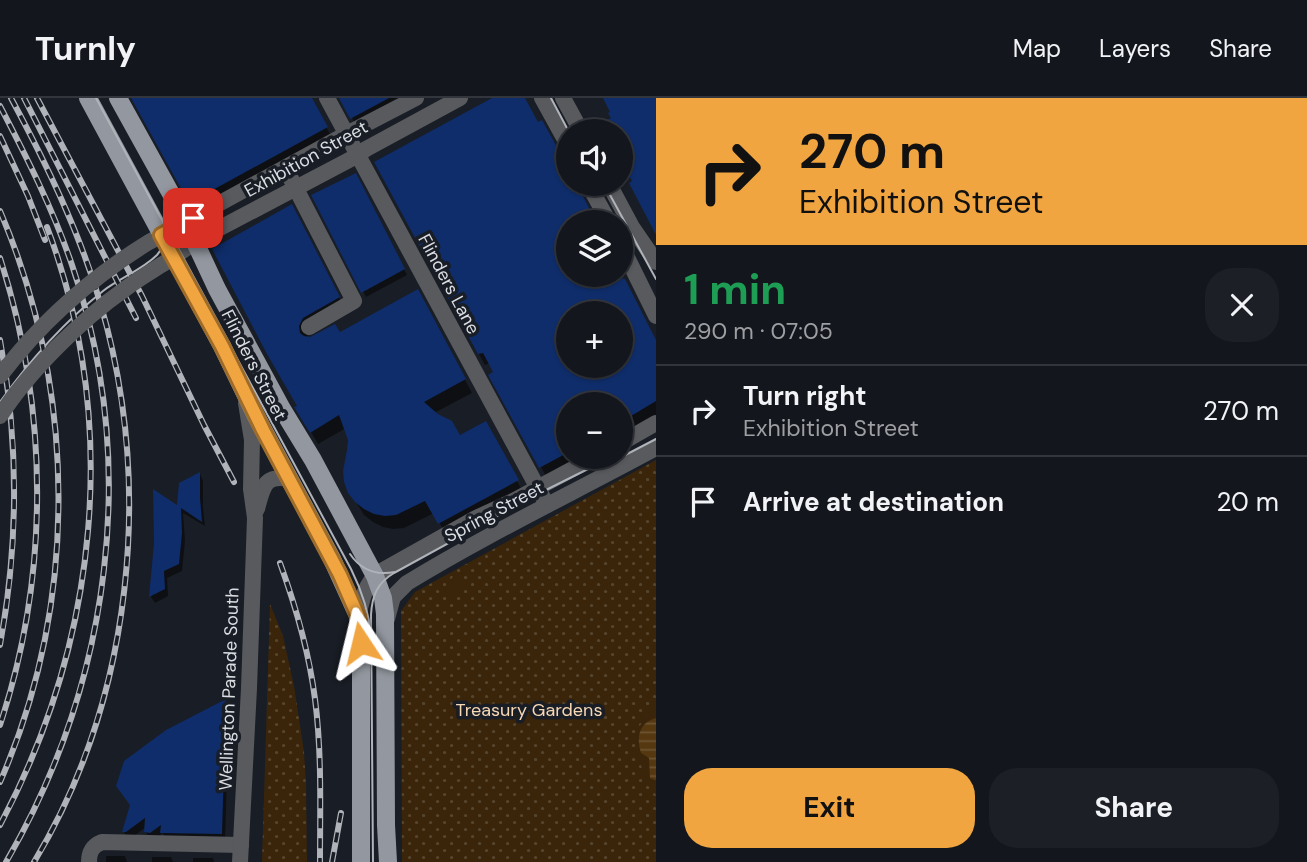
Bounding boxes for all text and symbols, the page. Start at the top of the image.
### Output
text: Turnly [35,27,136,70]
text: Map [1013,33,1061,64]
text: Layers [1099,33,1171,64]
text: Share [1209,33,1272,64]
street label: Exhibition Street [240,115,372,203]
map controls [556,119,633,469]
button: sound [556,119,633,196]
text: 270 m [799,119,945,183]
icon: right [684,126,775,217]
text: Exhibition Street [799,181,1044,223]
pin [163,188,223,248]
icon: arrive [174,199,212,237]
button: layers [556,210,633,287]
street label: Flinders Lane [413,230,485,338]
text: 1 min [684,262,786,317]
button: close [1205,268,1279,342]
button: + [556,301,633,378]
street label: Flinders Street [216,306,292,424]
text: 290 m · 07:05 [684,316,833,346]
text: Turn right [743,379,867,413]
button: − [556,392,633,469]
icon: right [684,392,722,430]
text: 270 m [1203,394,1279,428]
text: Exhibition Street [743,413,919,443]
street label: Spring Street [440,476,548,548]
icon: arrive [684,483,722,521]
text: Arrive at destination [743,485,1004,519]
text: 20 m [1216,485,1279,519]
street label: Wellington Parade South [213,587,245,791]
position arrow [324,606,398,680]
park label: Treasury Gardens [456,698,602,722]
button: Exit [684,768,975,848]
button: Share [989,768,1279,848]

